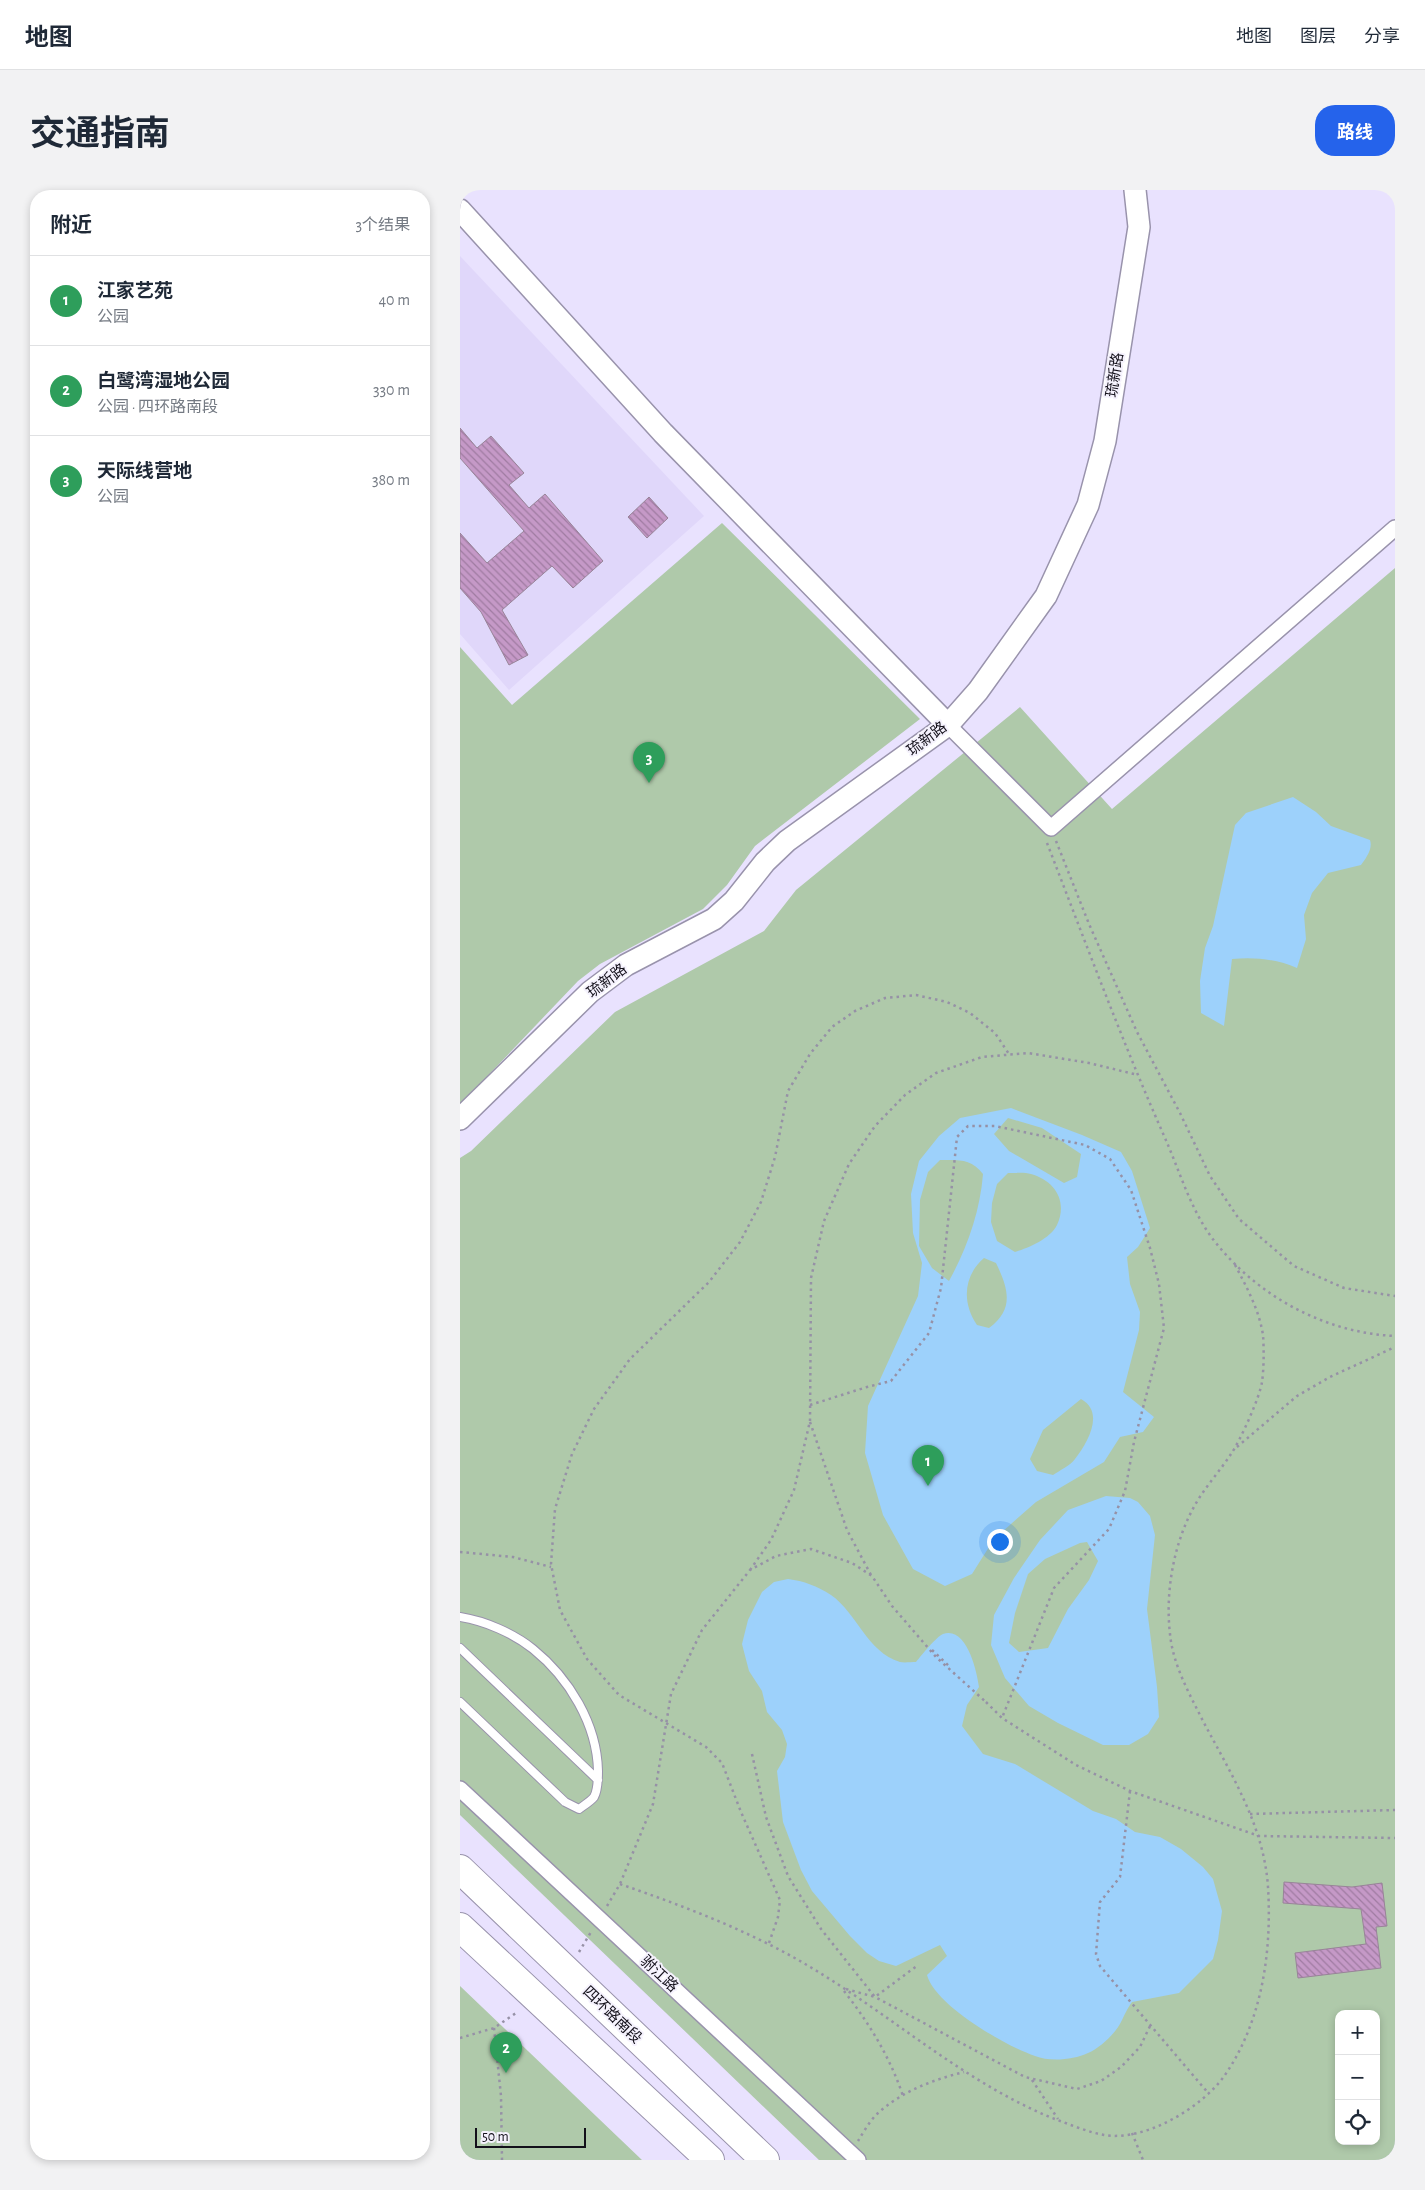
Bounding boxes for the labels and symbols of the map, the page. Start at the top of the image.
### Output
street label: 琉新路 [1102,351,1126,398]
street label: 琉新路 [903,718,949,759]
pin: 3 [633,742,665,783]
street label: 琉新路 [583,960,629,1001]
pin: 1 [912,1445,944,1486]
your location [987,1529,1013,1555]
street label: 驸江路 [637,1952,681,1995]
street label: 四环路南段 [580,1983,645,2046]
pin: 2 [490,2032,522,2073]
scale bar [475,2125,586,2148]

